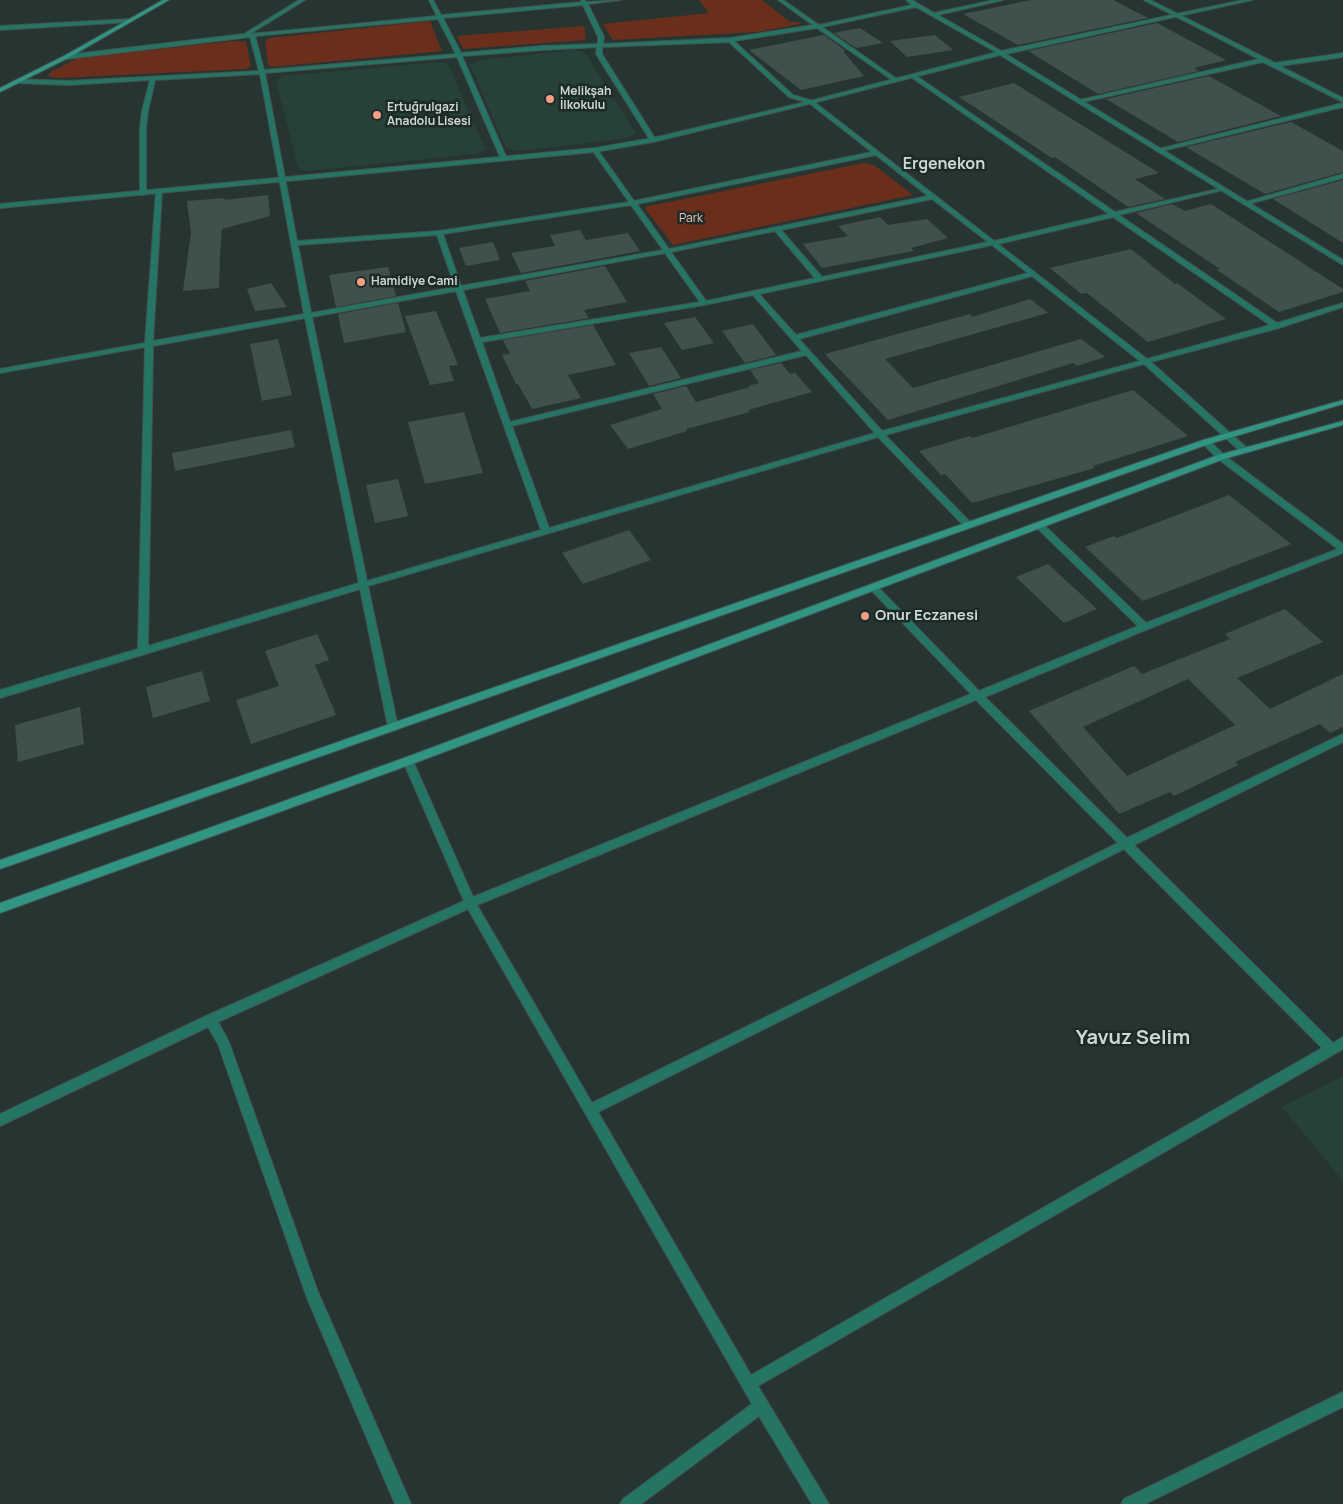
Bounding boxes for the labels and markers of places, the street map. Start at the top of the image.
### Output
place label: Melikşah İlkokulu [560,85,611,113]
marker: Melikşah İlkokulu [544,93,556,105]
place label: Ertuğrulgazi Anadolu Lisesi [387,101,471,129]
marker: Ertuğrulgazi Anadolu Lisesi [371,109,383,121]
place label: Hamidiye Cami [371,275,458,289]
marker: Hamidiye Cami [355,276,367,288]
place label: Onur Eczanesi [875,607,978,625]
marker: Onur Eczanesi [859,610,871,622]

